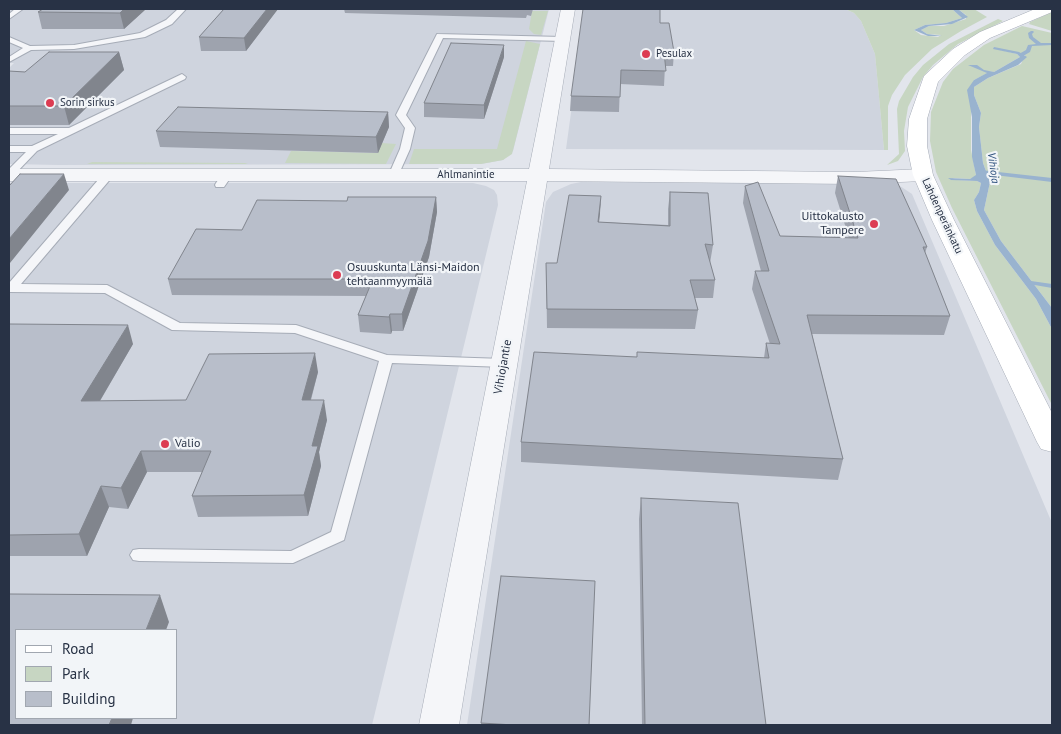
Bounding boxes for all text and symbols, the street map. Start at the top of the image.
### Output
place label: Pesulax [656,47,692,61]
marker: Pesulax [640,48,652,60]
place label: Sorin sirkus [60,96,115,110]
marker: Sorin sirkus [44,97,56,109]
water label: Vihioja [984,152,1002,184]
street label: Ahlmanintie [437,168,495,182]
street label: Lahdenperänkatu [919,176,965,256]
place label: Uittokalusto Tampere [801,210,864,238]
marker: Uittokalusto Tampere [868,218,880,230]
place label: Osuuskunta Länsi-Maidon tehtaanmyymälä [347,261,480,289]
marker: Osuuskunta Länsi-Maidon tehtaanmyymälä [331,269,343,281]
street label: Vihiojantie [491,338,515,396]
place label: Valio [175,437,200,451]
marker: Valio [159,438,171,450]
legend [15,629,178,719]
text: Road [62,639,94,658]
text: Park [62,664,90,683]
text: Building [62,689,116,708]

